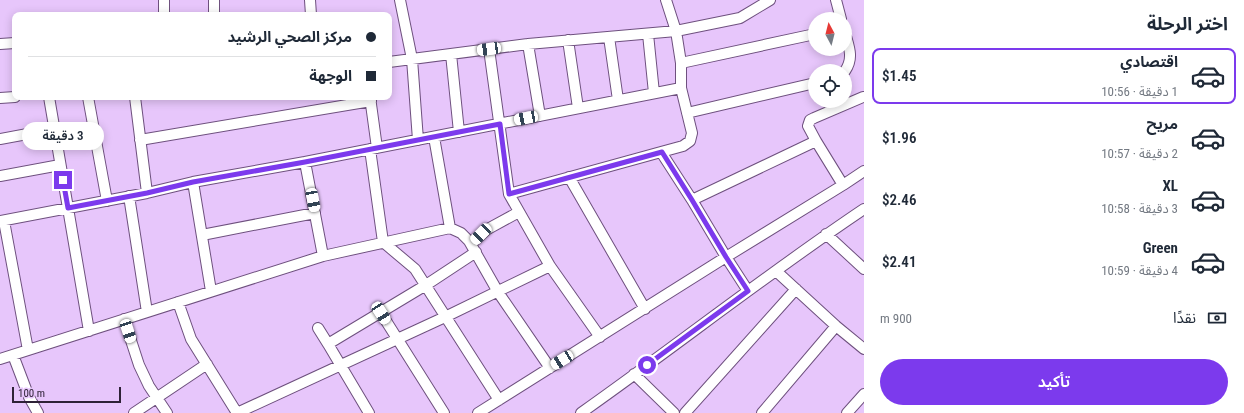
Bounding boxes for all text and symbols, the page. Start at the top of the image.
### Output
north arrow [808,12,852,56]
map controls [808,12,852,108]
text: اختر الرحلة [1147,13,1228,34]
text: مركز الصحي الرشيد [227,28,352,46]
car [476,41,502,57]
text: اقتصادي [1120,53,1178,71]
icon: car [1190,58,1226,94]
button: locate [808,64,852,108]
text: الوجهة [309,67,352,85]
text: $1.45 [882,67,916,85]
text: 1 دقيقة · 10:56 [1101,84,1178,99]
car [513,110,539,126]
text: مريح [1146,115,1178,133]
icon: car [1190,120,1226,156]
callout: 3 دقيقة [22,122,104,150]
text: 3 دقيقة [42,128,84,143]
text: $1.96 [882,129,916,147]
text: 2 دقيقة · 10:57 [1101,146,1178,161]
route end [54,171,72,189]
text: XL [1162,177,1178,195]
icon: car [1190,182,1226,218]
car [305,187,321,213]
text: $2.46 [882,191,916,209]
text: 3 دقيقة · 10:58 [1101,201,1178,216]
car [468,221,494,247]
text: Green [1143,239,1178,257]
icon: car [1190,244,1226,280]
text: $2.41 [882,253,916,271]
text: 4 دقيقة · 10:59 [1101,263,1178,278]
car [369,300,393,326]
icon: cash [1206,307,1228,329]
text: نقدًا [1173,309,1196,327]
text: 900 m [880,311,912,326]
car [119,318,137,344]
car [549,349,575,371]
route start [638,356,656,374]
button: تأكيد [880,359,1228,405]
scale bar [12,385,121,404]
text: 100 m [18,387,45,400]

